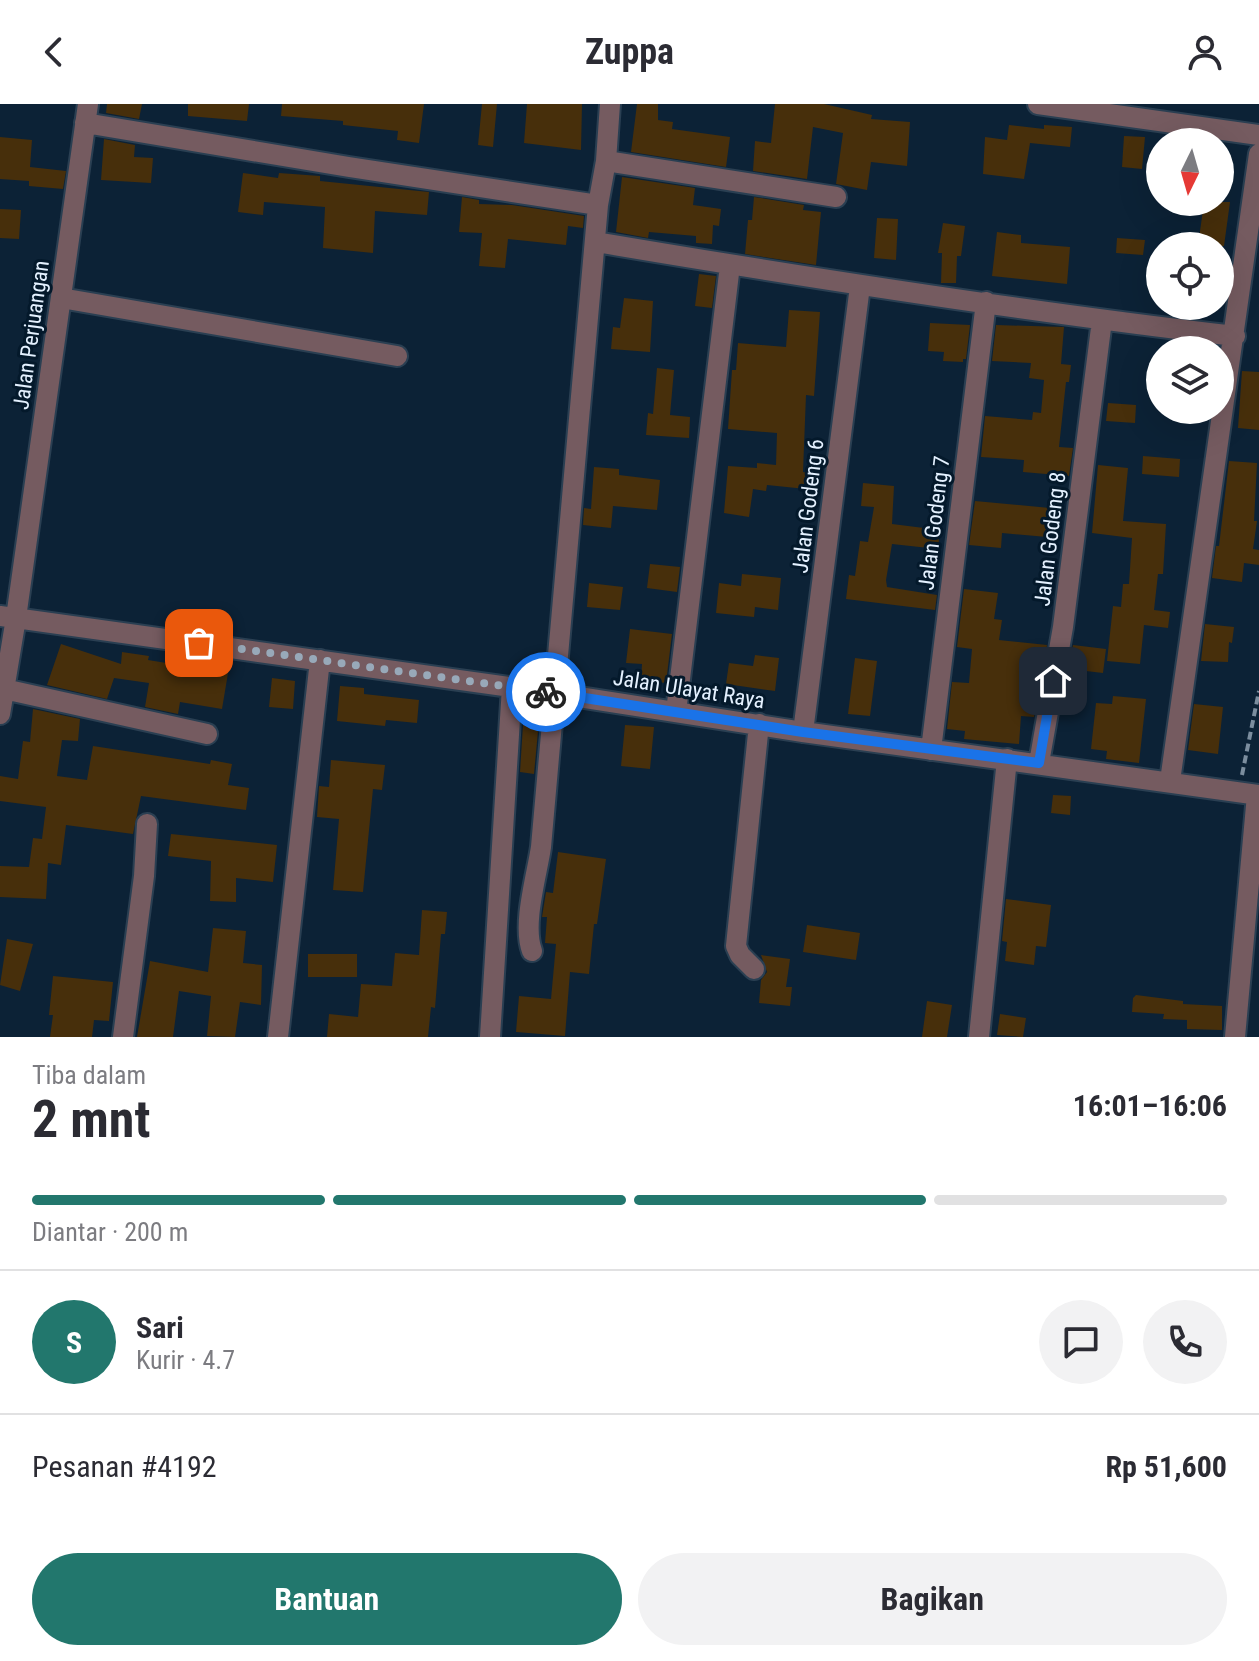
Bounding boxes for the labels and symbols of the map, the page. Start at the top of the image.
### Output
north arrow [1146,128,1234,216]
street label: Jalan Perjuangan [8,259,54,411]
street label: Jalan Godeng 6 [787,437,829,575]
street label: Jalan Godeng 7 [913,454,955,592]
street label: Jalan Godeng 8 [1029,470,1071,608]
pin [165,609,233,677]
pin [1019,647,1087,715]
courier [506,652,586,732]
street label: Jalan Ulayat Raya [612,665,766,713]

